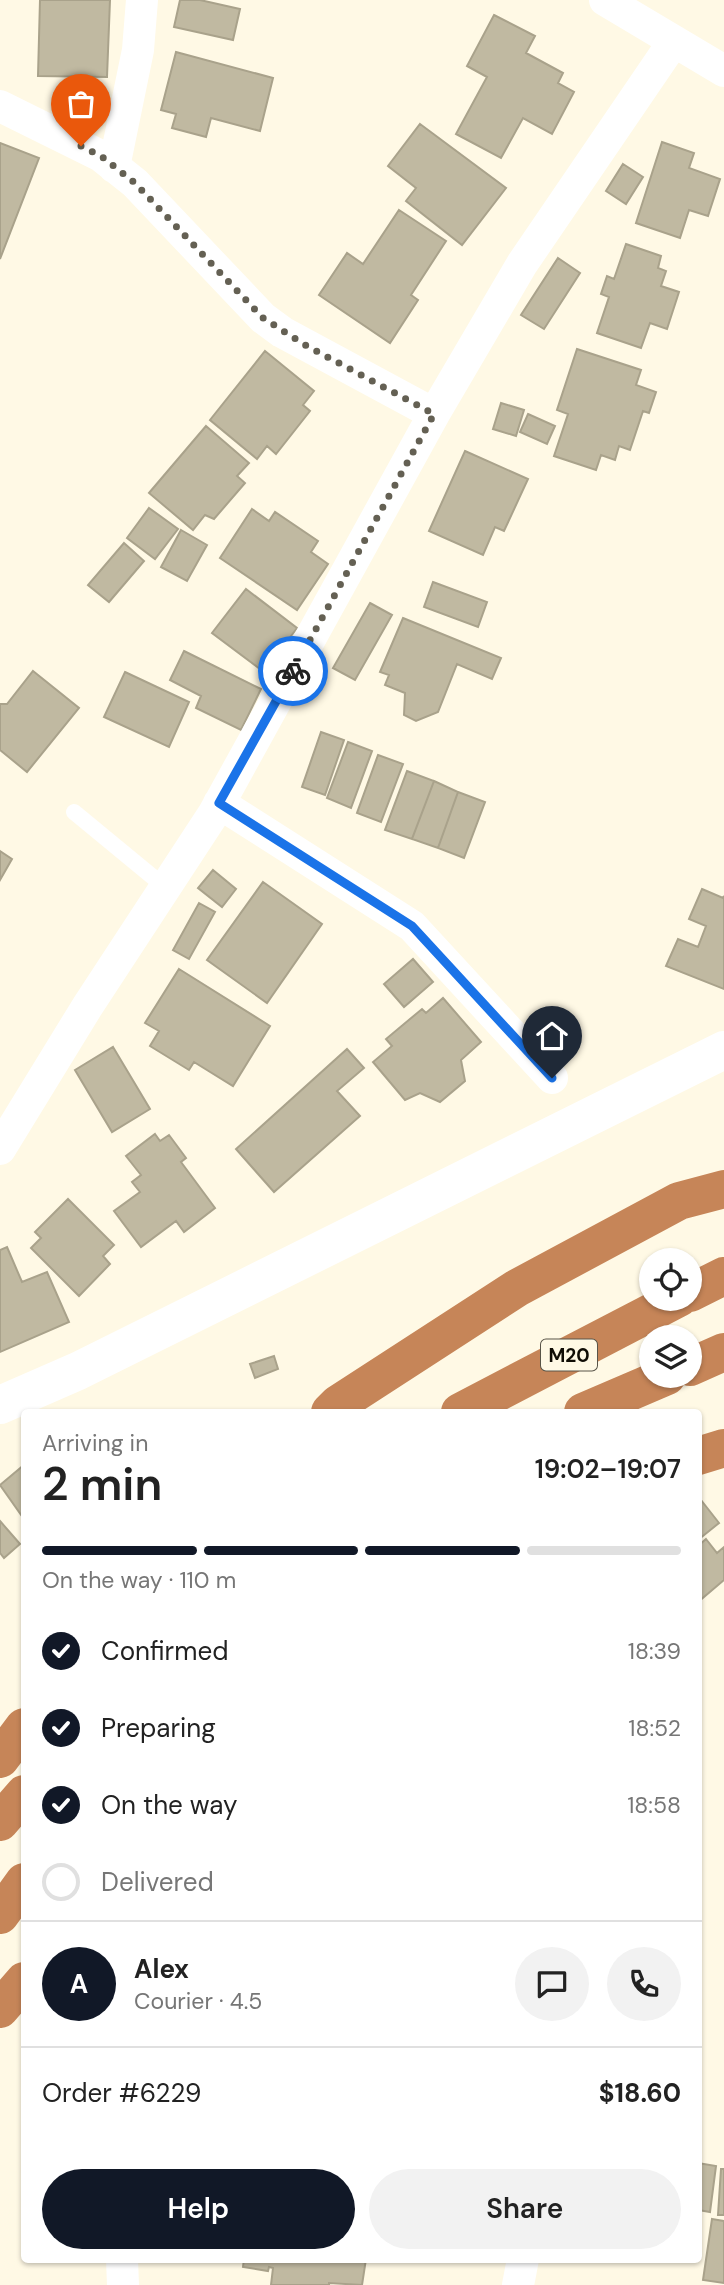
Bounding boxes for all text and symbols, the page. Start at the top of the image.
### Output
pin [51,74,111,146]
icon: bag [62,85,100,123]
courier [258,636,328,706]
icon: bike [274,652,312,690]
pin [522,1006,582,1078]
icon: home [533,1017,571,1055]
map controls [639,1248,702,1388]
button: locate [639,1248,702,1311]
button: layers [639,1325,702,1388]
road number: M20 [541,1340,597,1371]
text: Arriving in [42,1428,148,1458]
text: 19:02–19:07 [535,1452,681,1486]
text: 2 min [42,1454,162,1514]
text: On the way · 110 m [42,1565,236,1595]
icon: check [42,1632,80,1670]
text: Confirmed [101,1634,228,1668]
text: 18:39 [628,1636,681,1666]
icon: check [42,1709,80,1747]
text: Preparing [101,1711,216,1745]
text: 18:52 [628,1713,681,1743]
icon: check [42,1786,80,1824]
text: On the way [101,1788,237,1822]
text: 18:58 [627,1790,681,1820]
text: Delivered [101,1865,214,1899]
button: chat [515,1947,589,2021]
button: phone [607,1947,681,2021]
text: Alex [134,1952,189,1986]
text: A [70,1967,88,2001]
text: Courier · 4.5 [134,1986,262,2016]
text: Order #6229 [42,2076,201,2110]
text: $18.60 [599,2076,681,2110]
button: Help [42,2169,355,2249]
button: Share [369,2169,681,2249]

